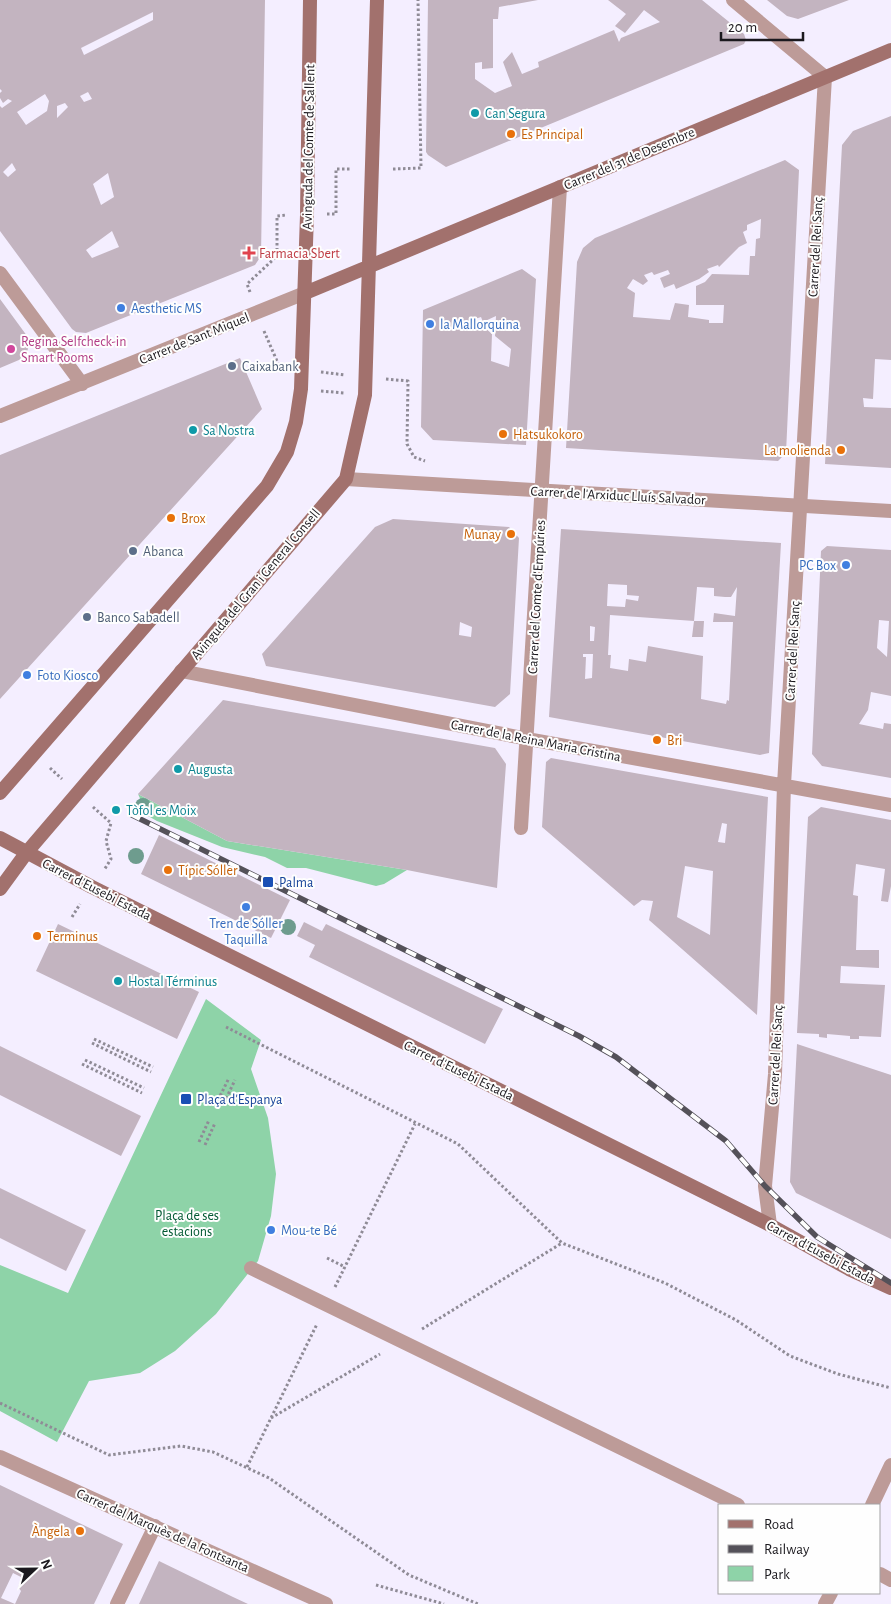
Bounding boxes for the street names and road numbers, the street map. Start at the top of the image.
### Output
street label: Avinguda del Comte de Sallent [301,64,317,230]
street label: Carrer del 31 de Desembre [562,125,697,193]
street label: Carrer del Rei Sanç [806,196,826,297]
street label: Carrer de Sant Miquel [137,310,251,367]
street label: Carrer de l'Arxiduc Lluís Salvador [530,484,706,508]
street label: Avinguda del Gran i General Consell [189,507,323,663]
street label: Carrer del Comte d'Empúries [526,520,548,675]
street label: Carrer del Rei Sanç [783,600,803,701]
street label: Carrer de la Reina Maria Cristina [450,718,623,764]
street label: Carrer d'Eusebi Estada [40,856,154,924]
street label: Carrer del Rei Sanç [766,1004,786,1105]
street label: Carrer d'Eusebi Estada [401,1038,516,1104]
street label: Carrer d'Eusebi Estada [764,1218,877,1288]
street label: Carrer del Marquès de la Fontsanta [74,1486,251,1576]

